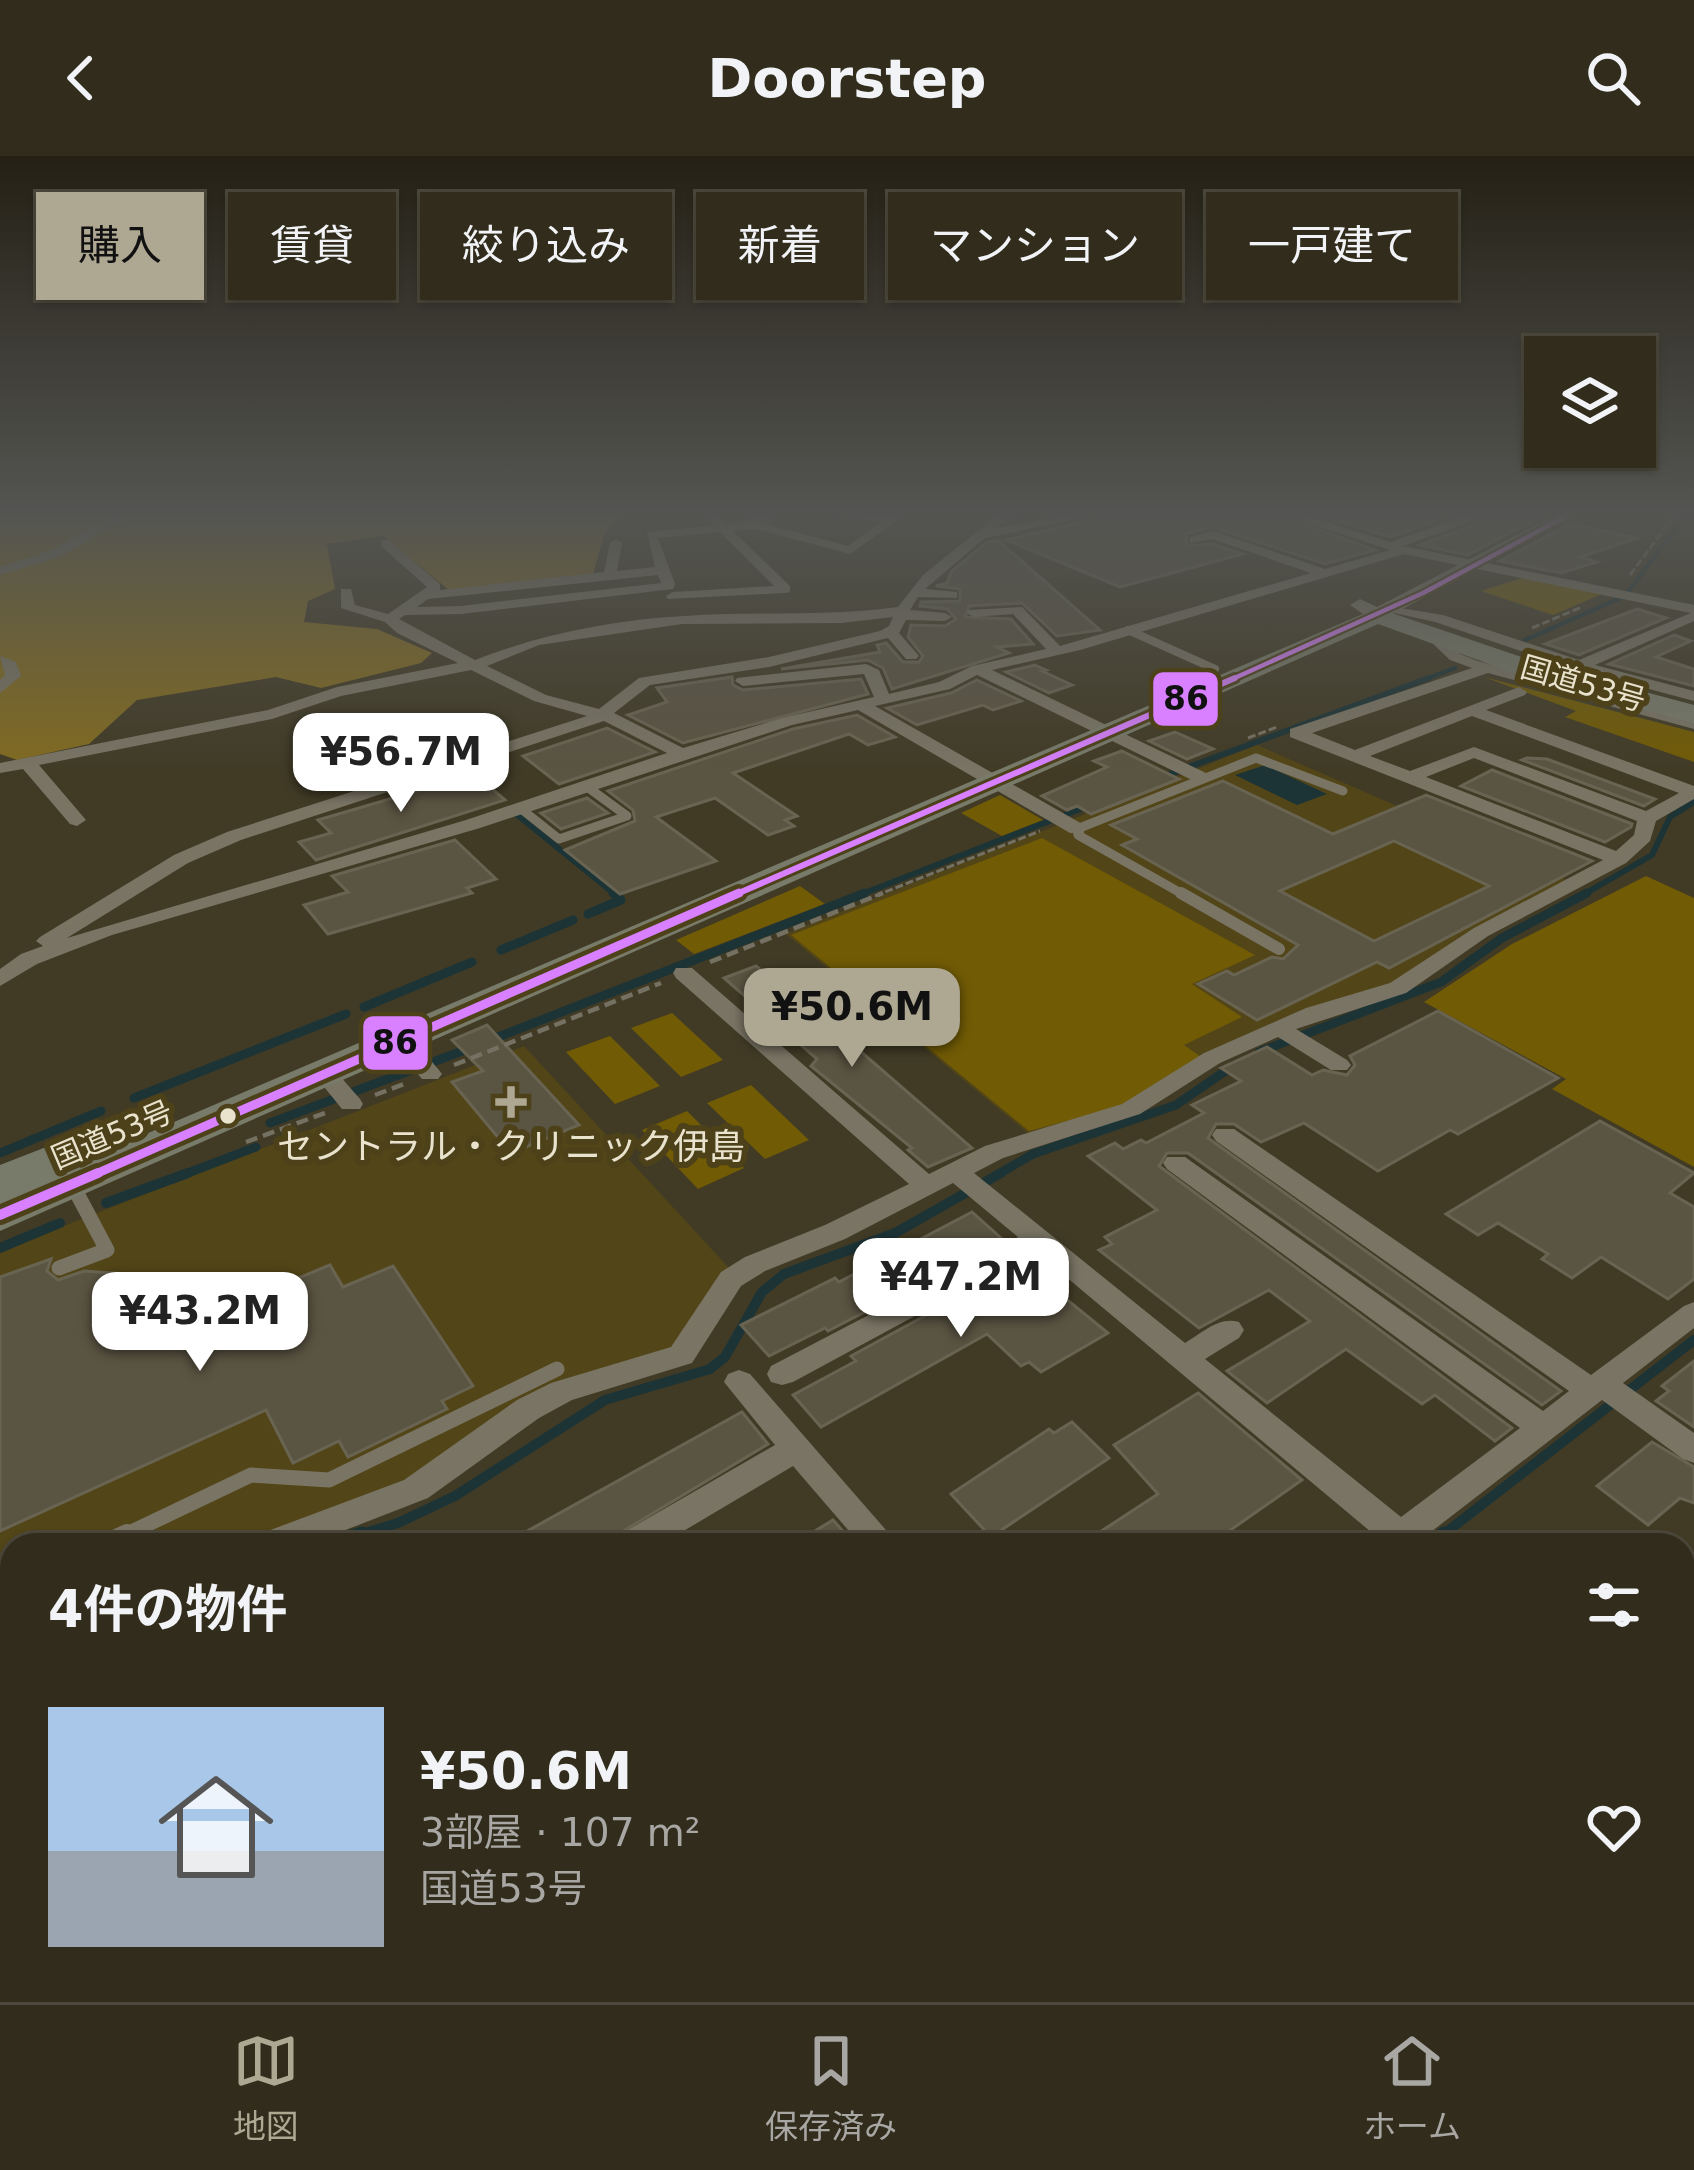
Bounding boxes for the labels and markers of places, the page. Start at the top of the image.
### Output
pin: ¥56.7M [303,713,499,815]
pin: ¥50.6M [754,968,950,1070]
marker: セントラル・クリニック伊島 [495,1086,527,1118]
unlabelled marker [217,1105,239,1127]
place label: セントラル・クリニック伊島 [277,1126,745,1167]
pin: ¥47.2M [863,1238,1059,1340]
pin: ¥43.2M [102,1272,298,1374]

